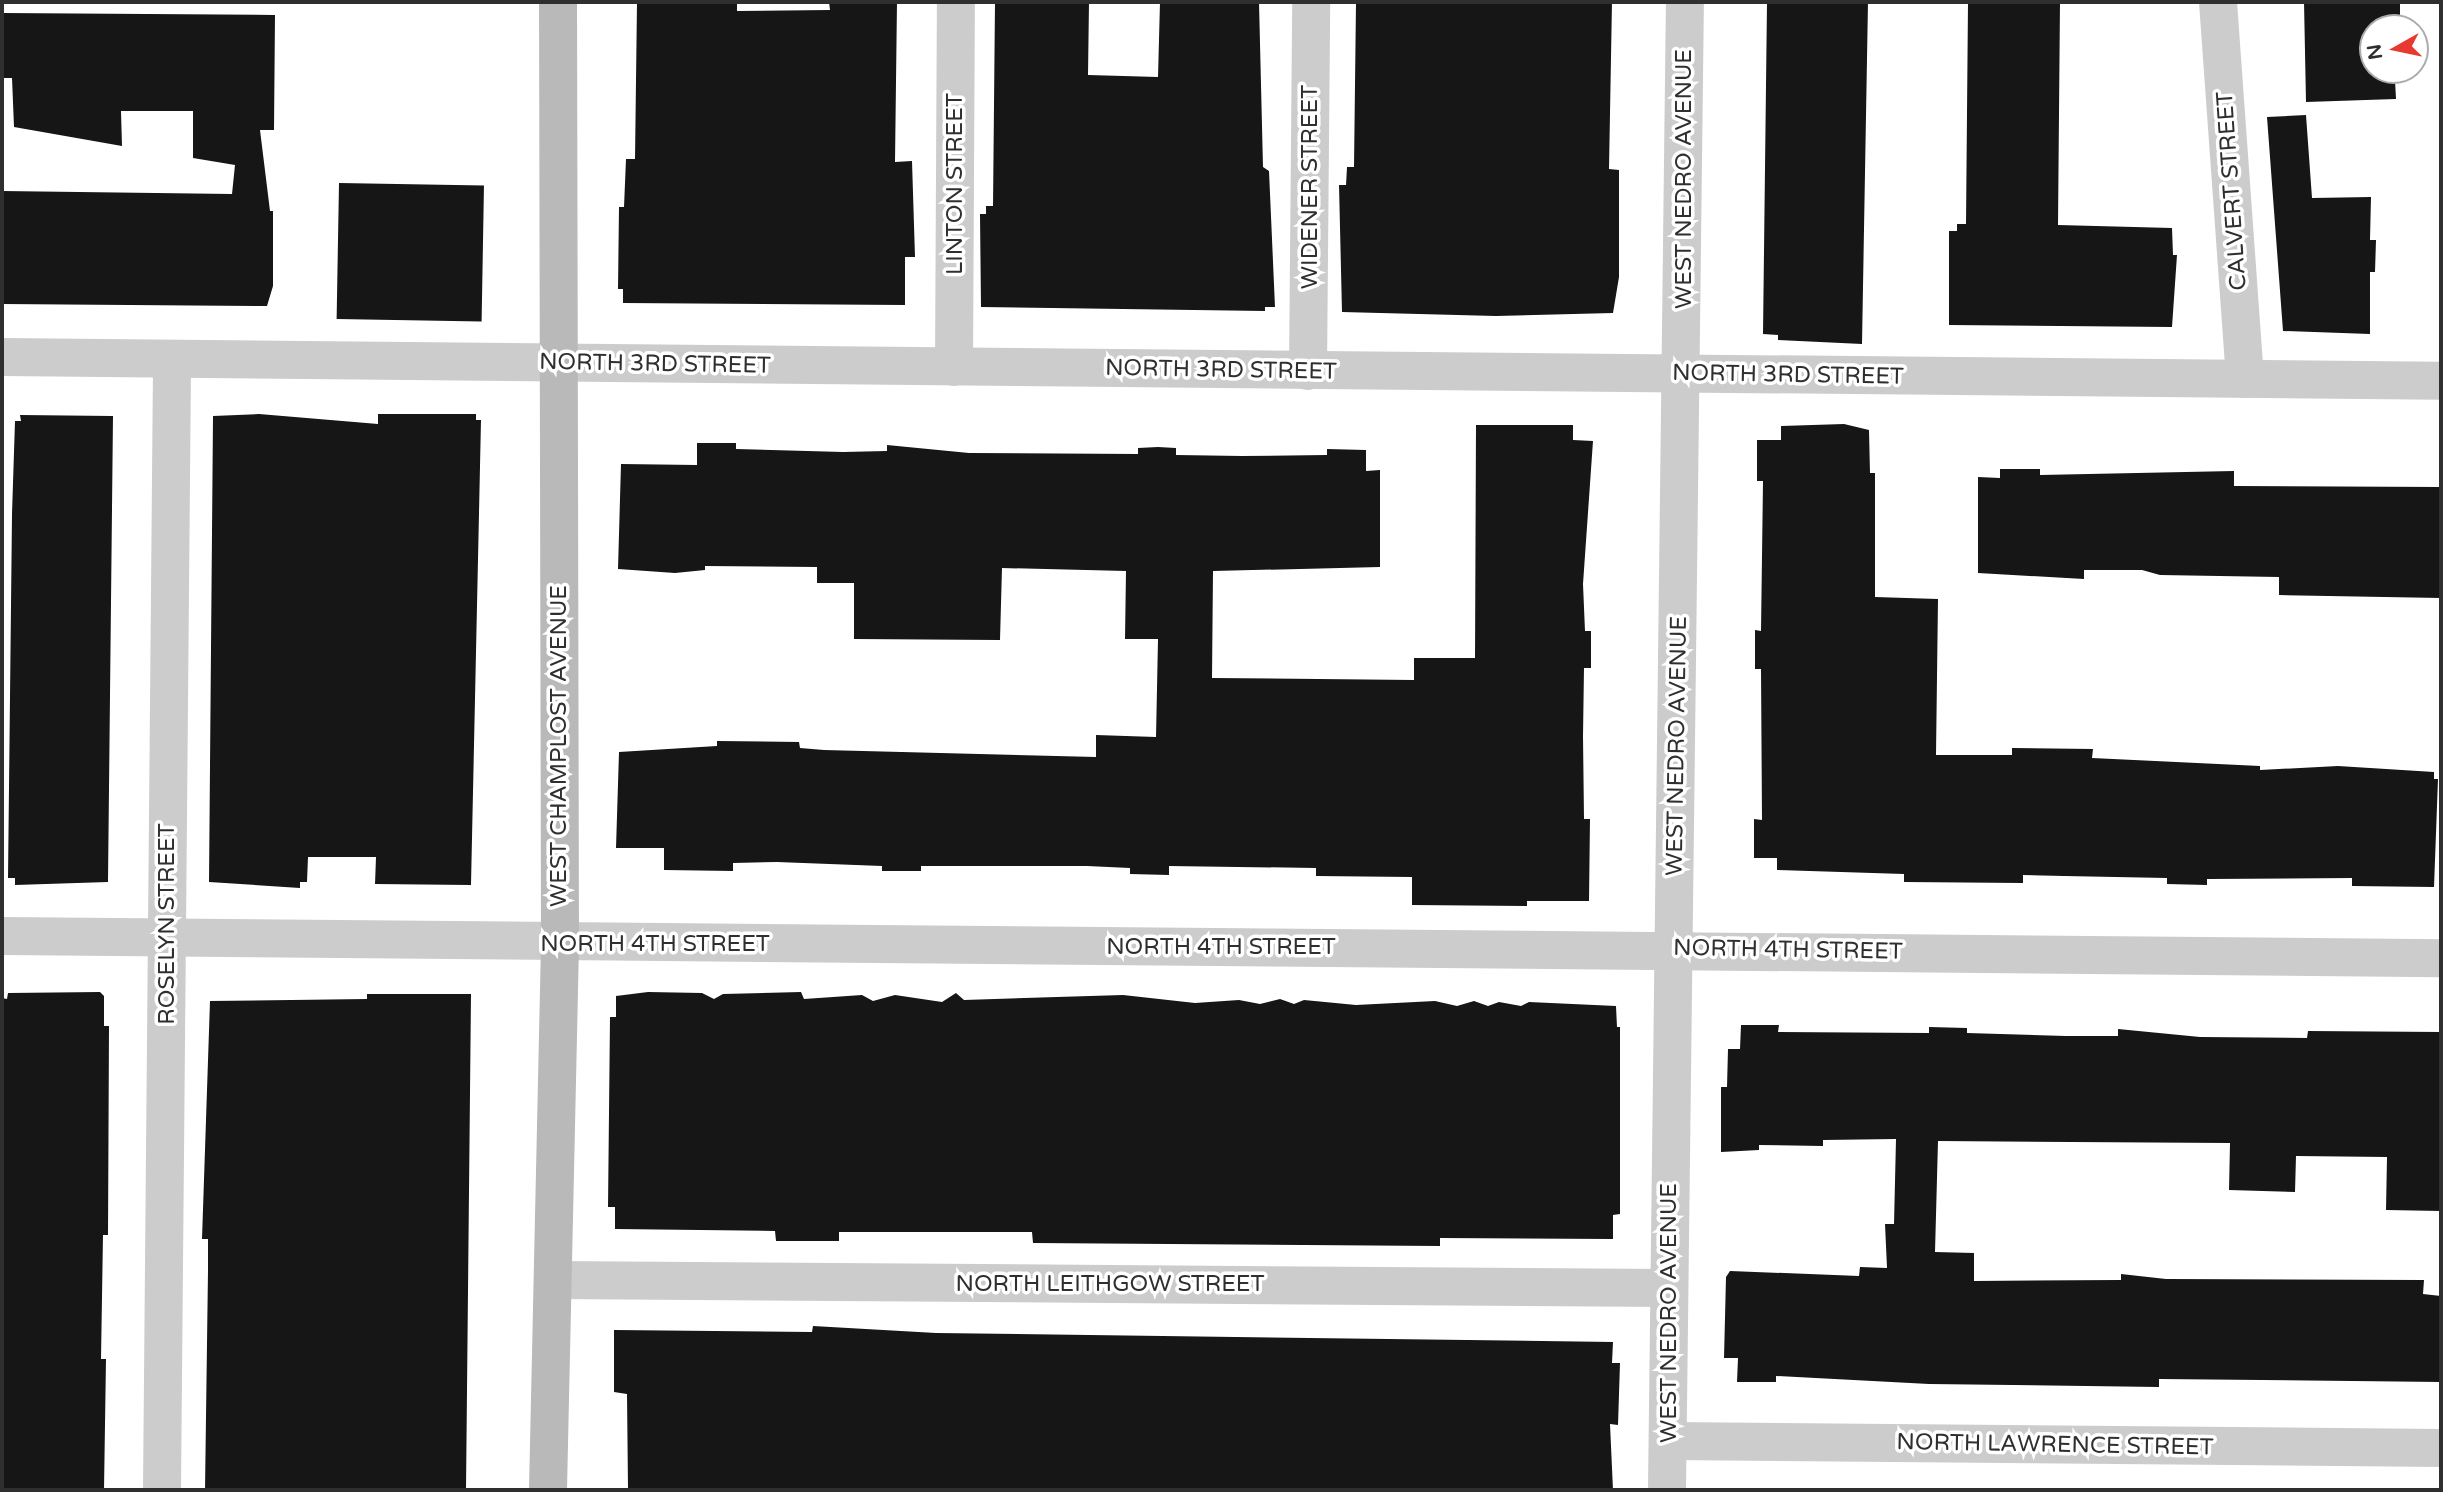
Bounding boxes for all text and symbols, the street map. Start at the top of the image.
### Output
north arrow [2359,14,2429,84]
text: N [2363,43,2387,61]
street label: WEST NEDRO AVENUE [1670,49,1698,309]
street label: WIDENER STREET [1296,85,1324,289]
street label: CALVERT STREET [2211,91,2253,291]
street label: LINTON STREET [941,93,969,275]
street label: NORTH 3RD STREET [539,348,771,380]
street label: NORTH 3RD STREET [1105,354,1337,386]
street label: NORTH 3RD STREET [1672,359,1904,391]
street label: WEST CHAMPLOST AVENUE [545,585,573,907]
street label: WEST NEDRO AVENUE [1661,616,1693,876]
street label: ROSELYN STREET [153,823,181,1025]
street label: NORTH 4TH STREET [540,930,770,958]
street label: NORTH 4TH STREET [1106,933,1336,961]
street label: NORTH 4TH STREET [1673,934,1903,966]
street label: WEST NEDRO AVENUE [1655,1183,1683,1443]
street label: NORTH LEITHGOW STREET [955,1270,1265,1298]
street label: NORTH LAWRENCE STREET [1896,1428,2214,1462]

